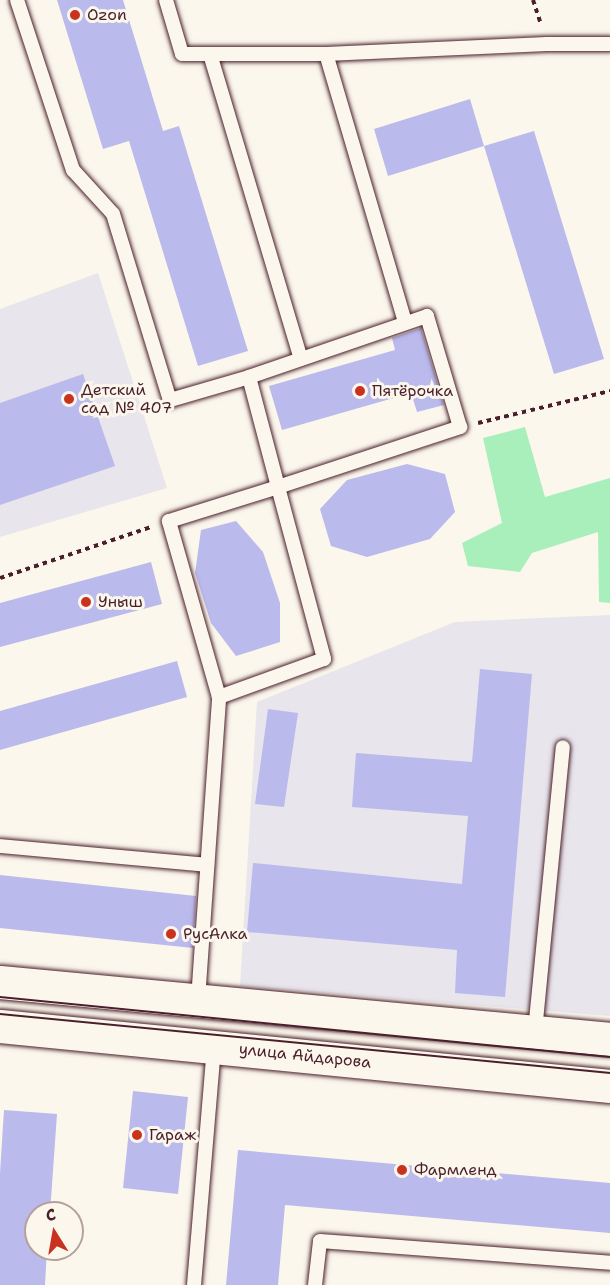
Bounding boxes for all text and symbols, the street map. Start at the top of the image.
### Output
place label: Ozon [87,5,127,25]
marker: Ozon [68,8,82,22]
place label: Детский сад № 407 [81,380,172,418]
place label: Пятёрочка [372,381,453,401]
marker: Пятёрочка [353,384,367,398]
marker: Детский сад № 407 [62,392,76,406]
place label: Уныш [98,592,143,612]
marker: Уныш [79,595,93,609]
place label: РусАлка [183,924,247,944]
marker: РусАлка [164,927,178,941]
street label: улица Айдарова [238,1040,372,1072]
place label: Гараж [149,1125,196,1145]
marker: Гараж [130,1128,144,1142]
place label: Фармленд [414,1160,497,1180]
marker: Фармленд [395,1163,409,1177]
north arrow [24,1201,84,1261]
text: С [44,1204,58,1226]

